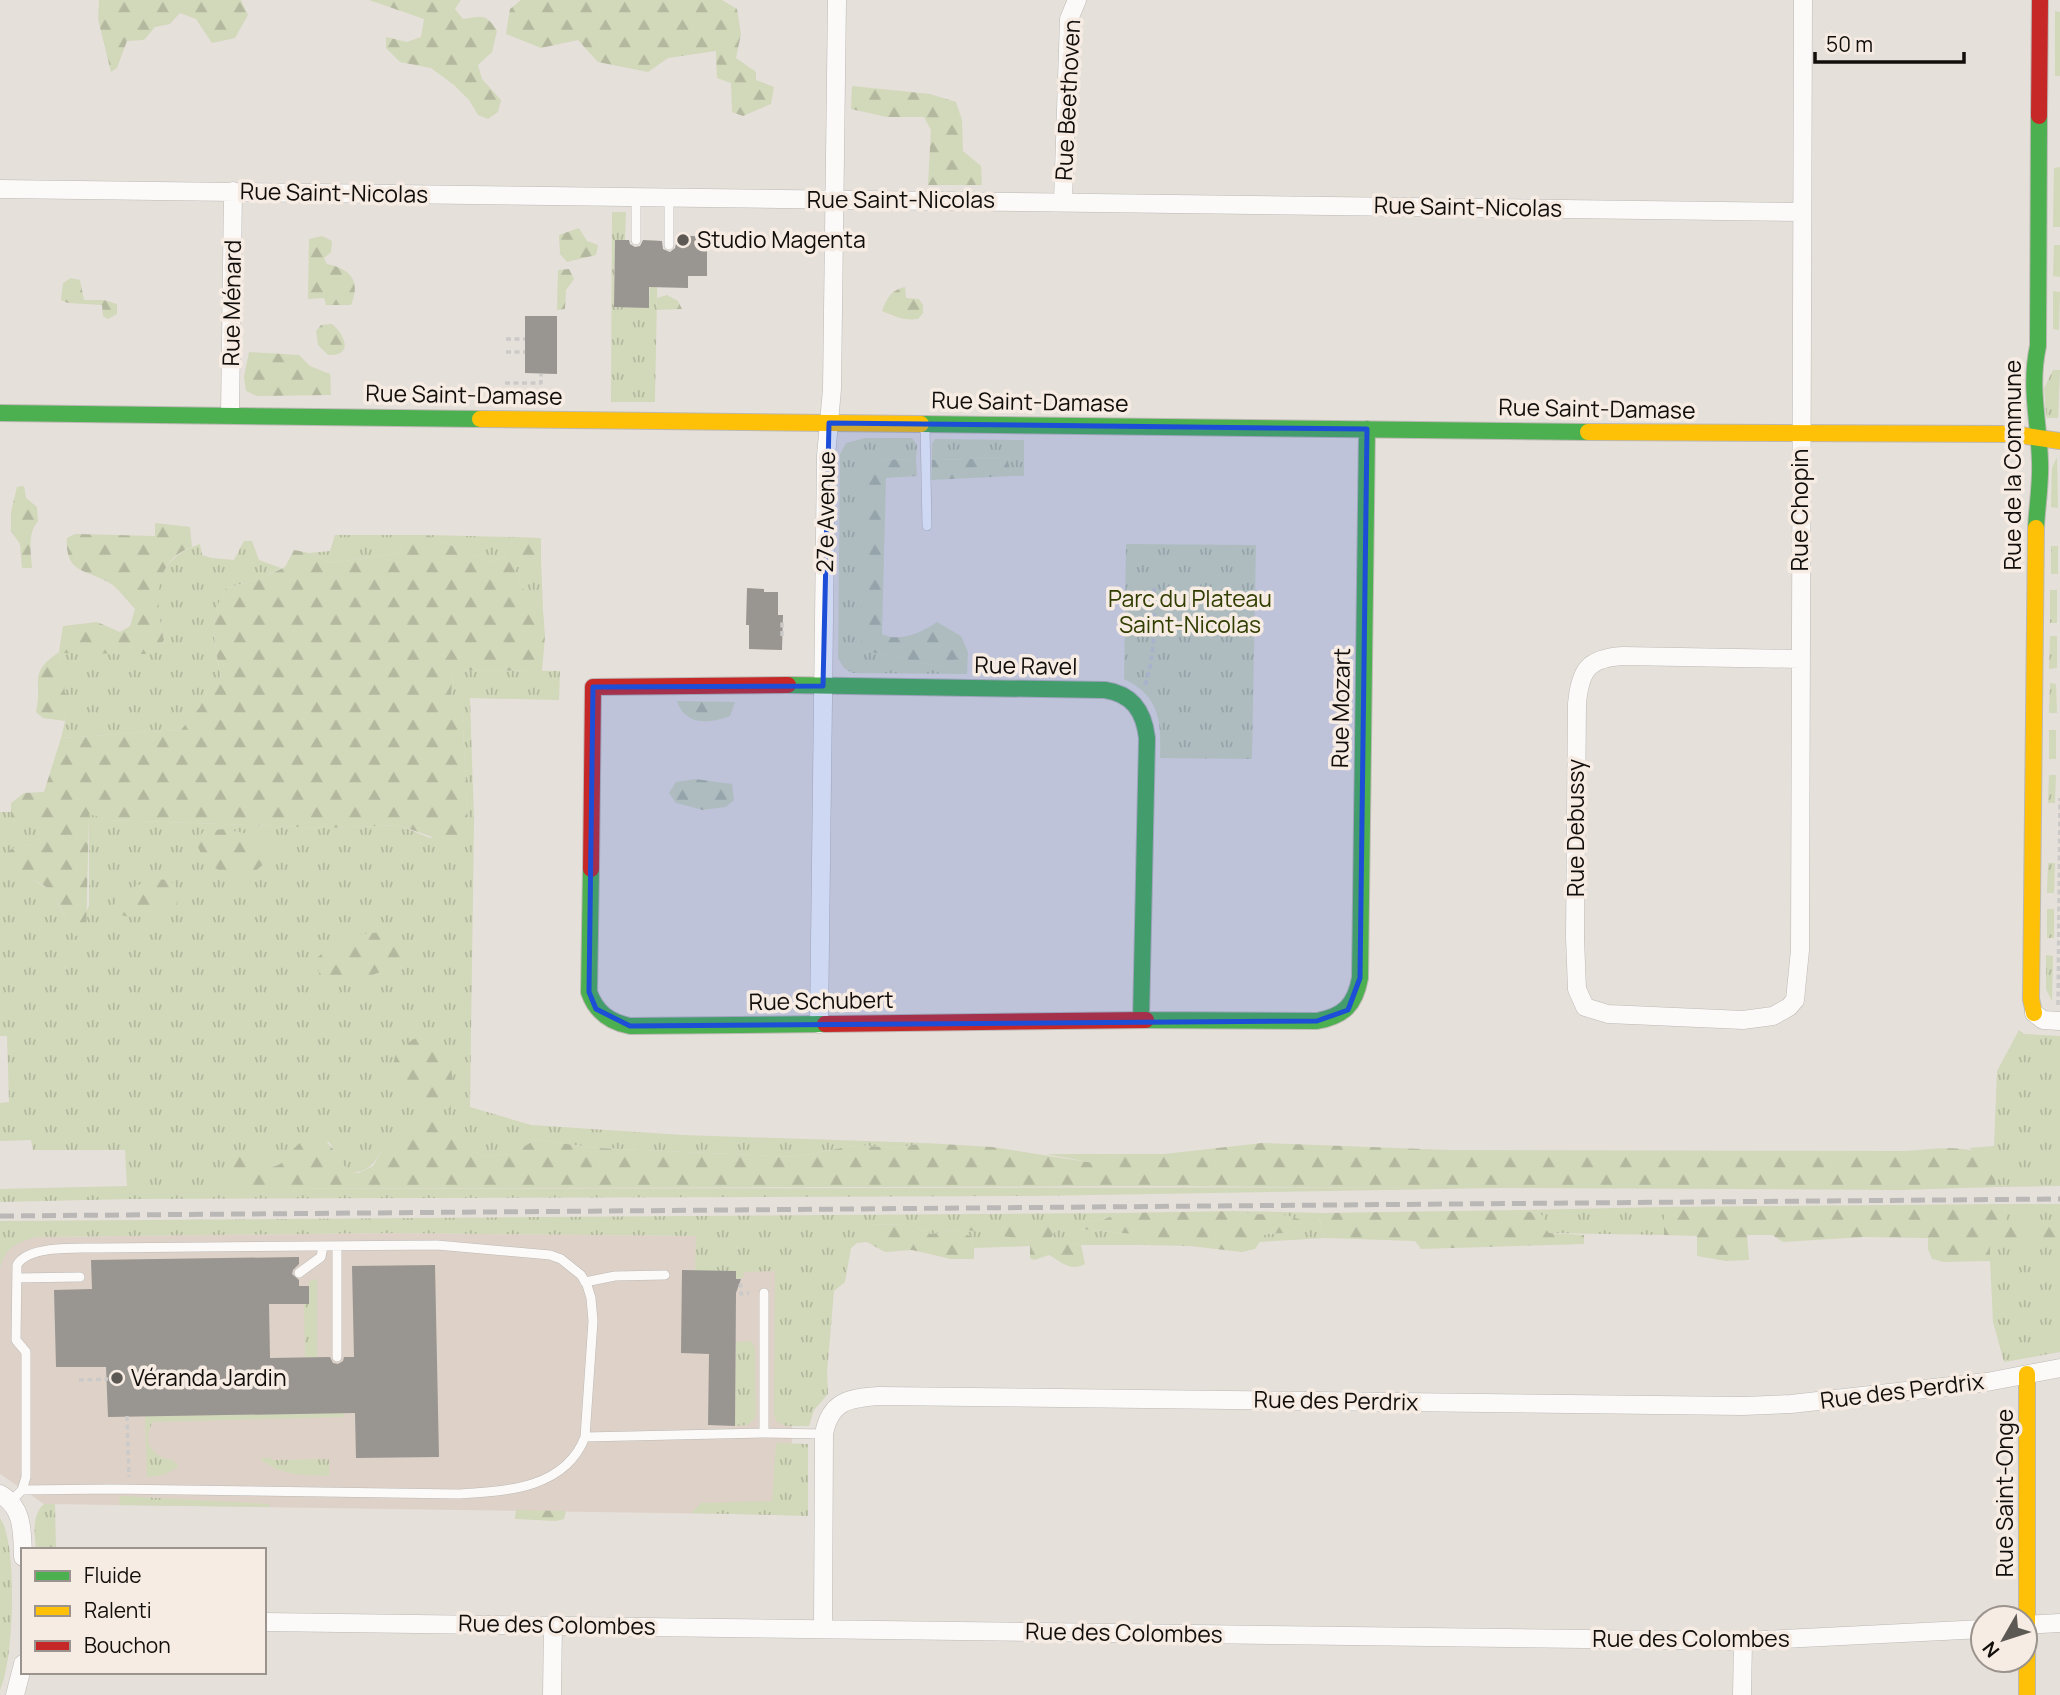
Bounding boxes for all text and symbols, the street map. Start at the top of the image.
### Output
street label: Rue Beethoven [1047,19,1087,181]
scale bar [1815,21,1964,65]
text: 50 m [1826,30,1873,58]
street label: Rue Saint-Nicolas [240,174,428,210]
street label: Rue Saint-Nicolas [807,183,995,215]
street label: Rue Saint-Nicolas [1374,188,1562,224]
place label: Studio Magenta [697,223,866,255]
marker: Studio Magenta [675,232,691,248]
street label: Rue Ménard [214,239,248,367]
street label: Rue de la Commune [1996,360,2028,570]
street label: Rue Saint-Damase [365,376,563,412]
street label: Rue Saint-Damase [931,383,1129,419]
street label: Rue Saint-Damase [1498,390,1696,426]
street label: Rue Chopin [1783,449,1815,571]
street label: 27e Avenue [808,451,842,573]
park label: Parc du Plateau Saint-Nicolas [1108,582,1272,640]
street label: Rue Mozart [1323,647,1357,768]
street label: Rue Ravel [974,648,1078,682]
street label: Rue Debussy [1559,759,1591,897]
street label: Rue Schubert [748,983,894,1017]
place label: Véranda Jardin [131,1361,287,1393]
street label: Rue des Perdrix [1818,1364,1986,1416]
marker: Véranda Jardin [109,1370,125,1386]
street label: Rue des Perdrix [1253,1383,1419,1417]
street label: Rue Saint-Onge [1988,1409,2020,1577]
legend [21,1548,266,1674]
text: Fluide [84,1561,142,1589]
text: Ralenti [84,1596,152,1624]
north arrow [1969,1604,2039,1674]
street label: Rue des Colombes [458,1606,656,1642]
street label: Rue des Colombes [1025,1614,1223,1650]
street label: Rue des Colombes [1592,1622,1790,1654]
text: Bouchon [84,1631,171,1659]
text: N [1976,1636,2005,1663]

